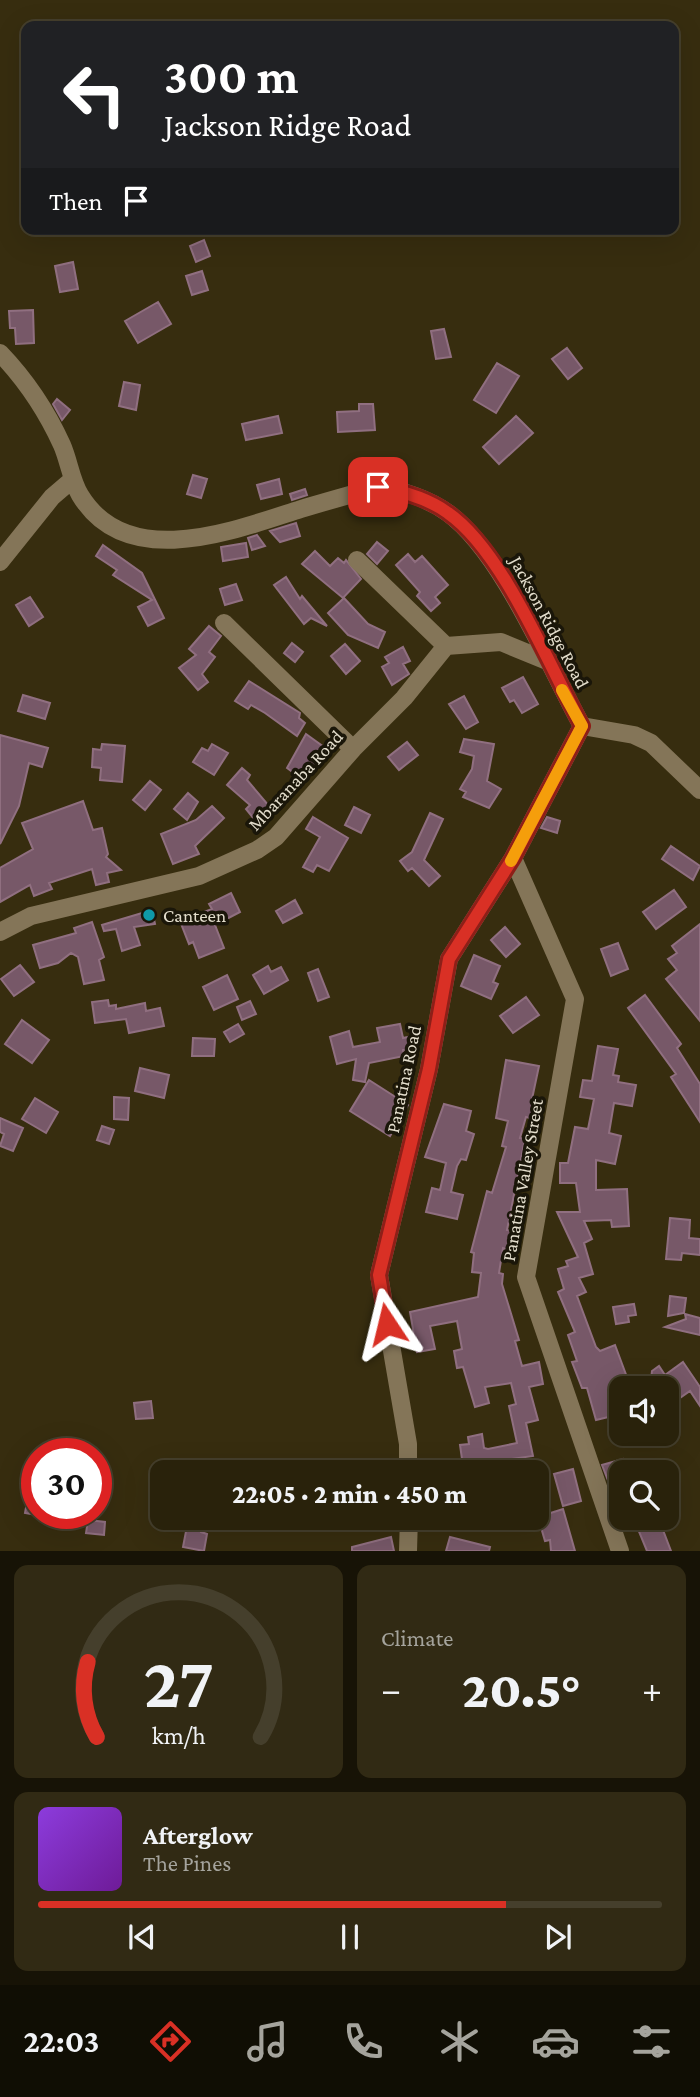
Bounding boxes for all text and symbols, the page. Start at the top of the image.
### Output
icon: left [49,49,140,140]
text: 300 m [164,49,298,104]
text: Jackson Ridge Road [164,107,411,143]
icon: arrive [117,182,155,220]
text: Then [49,187,103,216]
pin [348,457,408,517]
icon: arrive [359,468,397,506]
street label: Jackson Ridge Road [505,551,593,692]
street label: Mbaranaba Road [244,726,347,835]
place label: Canteen [163,905,226,926]
marker: Canteen [141,907,157,923]
street label: Panatina Road [382,1023,425,1135]
street label: Panatina Valley Street [498,1096,547,1263]
position arrow [350,1287,424,1361]
map controls [609,1376,679,1530]
button: sound [609,1376,679,1446]
speed limit sign: 30 [21,1438,112,1529]
button: search [609,1460,679,1530]
text: 22:05 · 2 min · 450 m [232,1480,467,1509]
text: Climate [381,1625,453,1651]
text: 27 [143,1643,214,1724]
text: 20.5° [462,1660,581,1718]
text: − [381,1668,401,1710]
text: + [642,1668,662,1710]
text: km/h [152,1722,205,1749]
text: Afterglow [143,1821,253,1850]
text: The Pines [143,1850,231,1876]
icon: previous [123,1918,161,1956]
icon: pause [331,1918,369,1956]
icon: next [539,1918,577,1956]
icon: directions [146,2017,195,2066]
icon: music [243,2017,292,2066]
icon: phone [339,2017,388,2066]
icon: climate [435,2017,484,2066]
icon: car [531,2017,580,2066]
icon: filters [627,2017,676,2066]
text: 22:03 [24,2023,99,2059]

